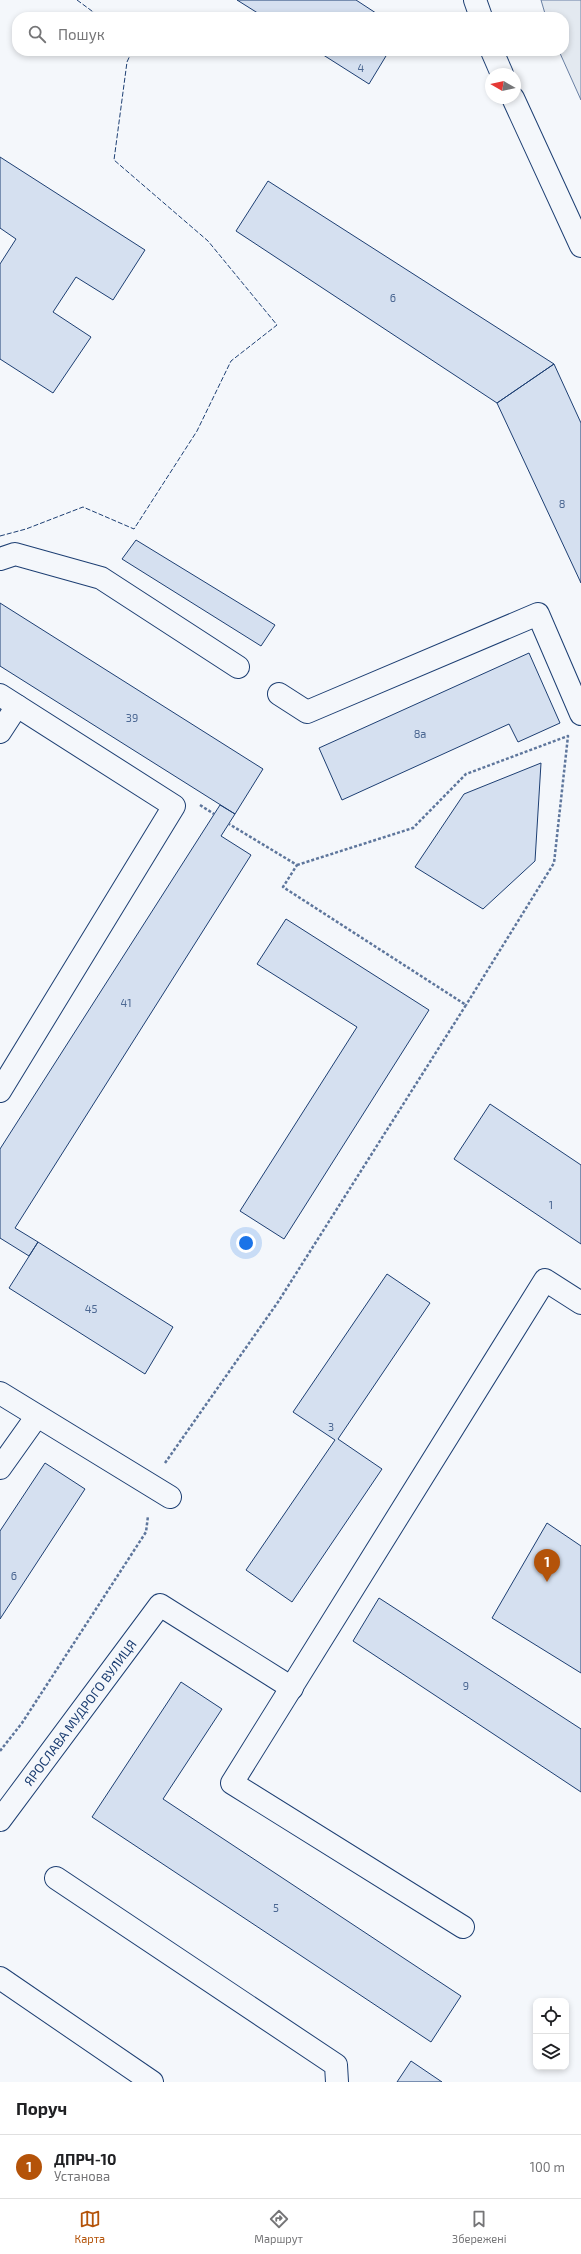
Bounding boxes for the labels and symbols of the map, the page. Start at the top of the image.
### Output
house number: 4 [358,61,365,74]
north arrow [485,68,521,104]
house number: 6 [390,291,396,304]
house number: 8 [559,497,565,510]
house number: 39 [126,711,138,724]
house number: 8а [414,727,426,740]
house number: 41 [120,996,132,1009]
house number: 1 [549,1198,553,1211]
your location [236,1233,256,1253]
house number: 45 [85,1302,97,1315]
house number: 3 [328,1420,334,1433]
pin: 1 [534,1549,560,1582]
house number: 6 [11,1569,17,1582]
street label: ЯРОСЛАВА МУДРОГО ВУЛИЦЯ [20,1636,140,1789]
house number: 9 [463,1679,469,1692]
house number: 5 [273,1901,279,1914]

